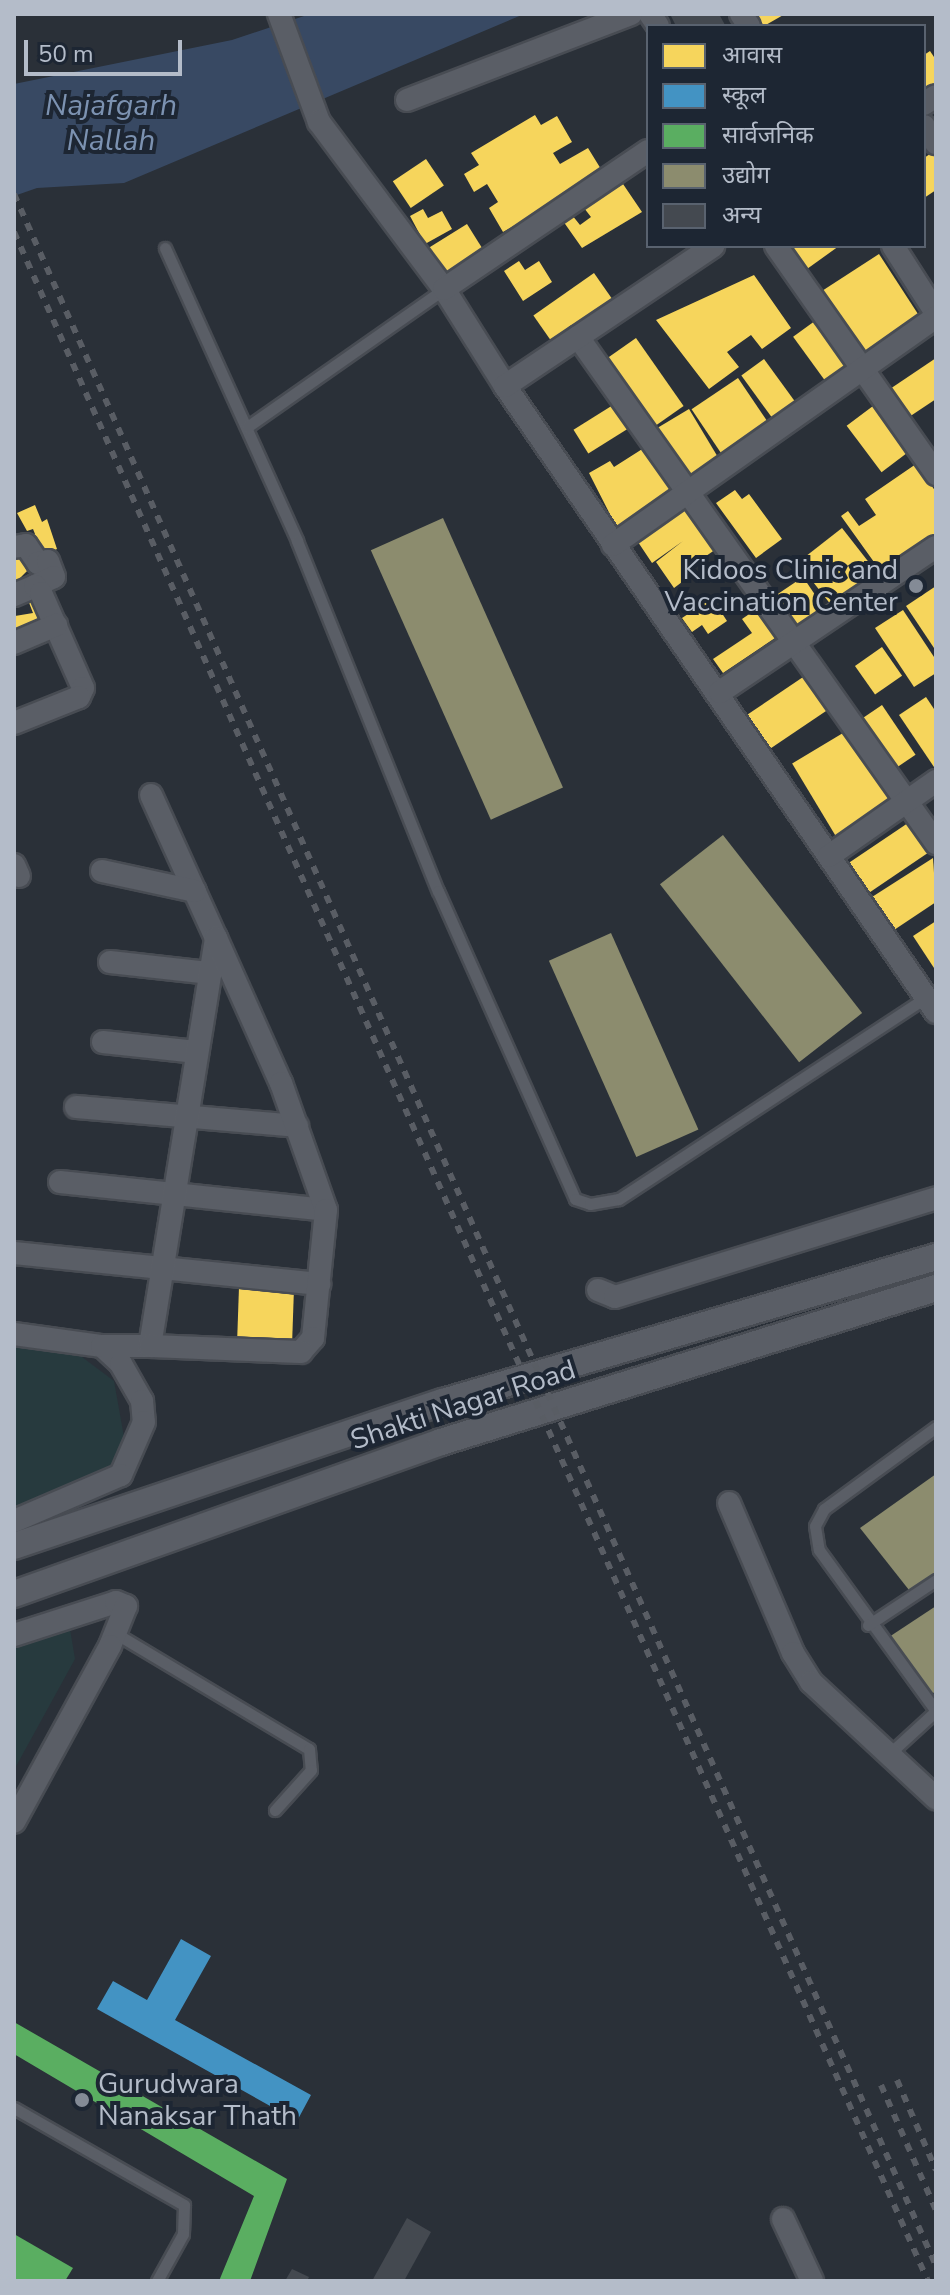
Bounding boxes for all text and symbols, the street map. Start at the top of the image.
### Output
scale bar [28,24,186,74]
legend [646,24,926,248]
text: 50 m [38,38,94,70]
text: आवास [722,39,782,71]
text: स्कूल [722,79,766,111]
water label: Najafgarh Nallah [45,88,177,158]
text: सार्वजनिक [722,119,814,151]
text: उद्योग [722,159,770,191]
text: अन्य [722,199,761,231]
place label: Kidoos Clinic and Vaccination Center [664,553,898,619]
marker: Kidoos Clinic and Vaccination Center [905,575,927,597]
street label: Shakti Nagar Road [346,1353,580,1457]
place label: Gurudwara Nanaksar Thath [98,2067,297,2133]
marker: Gurudwara Nanaksar Thath [73,2091,91,2109]

